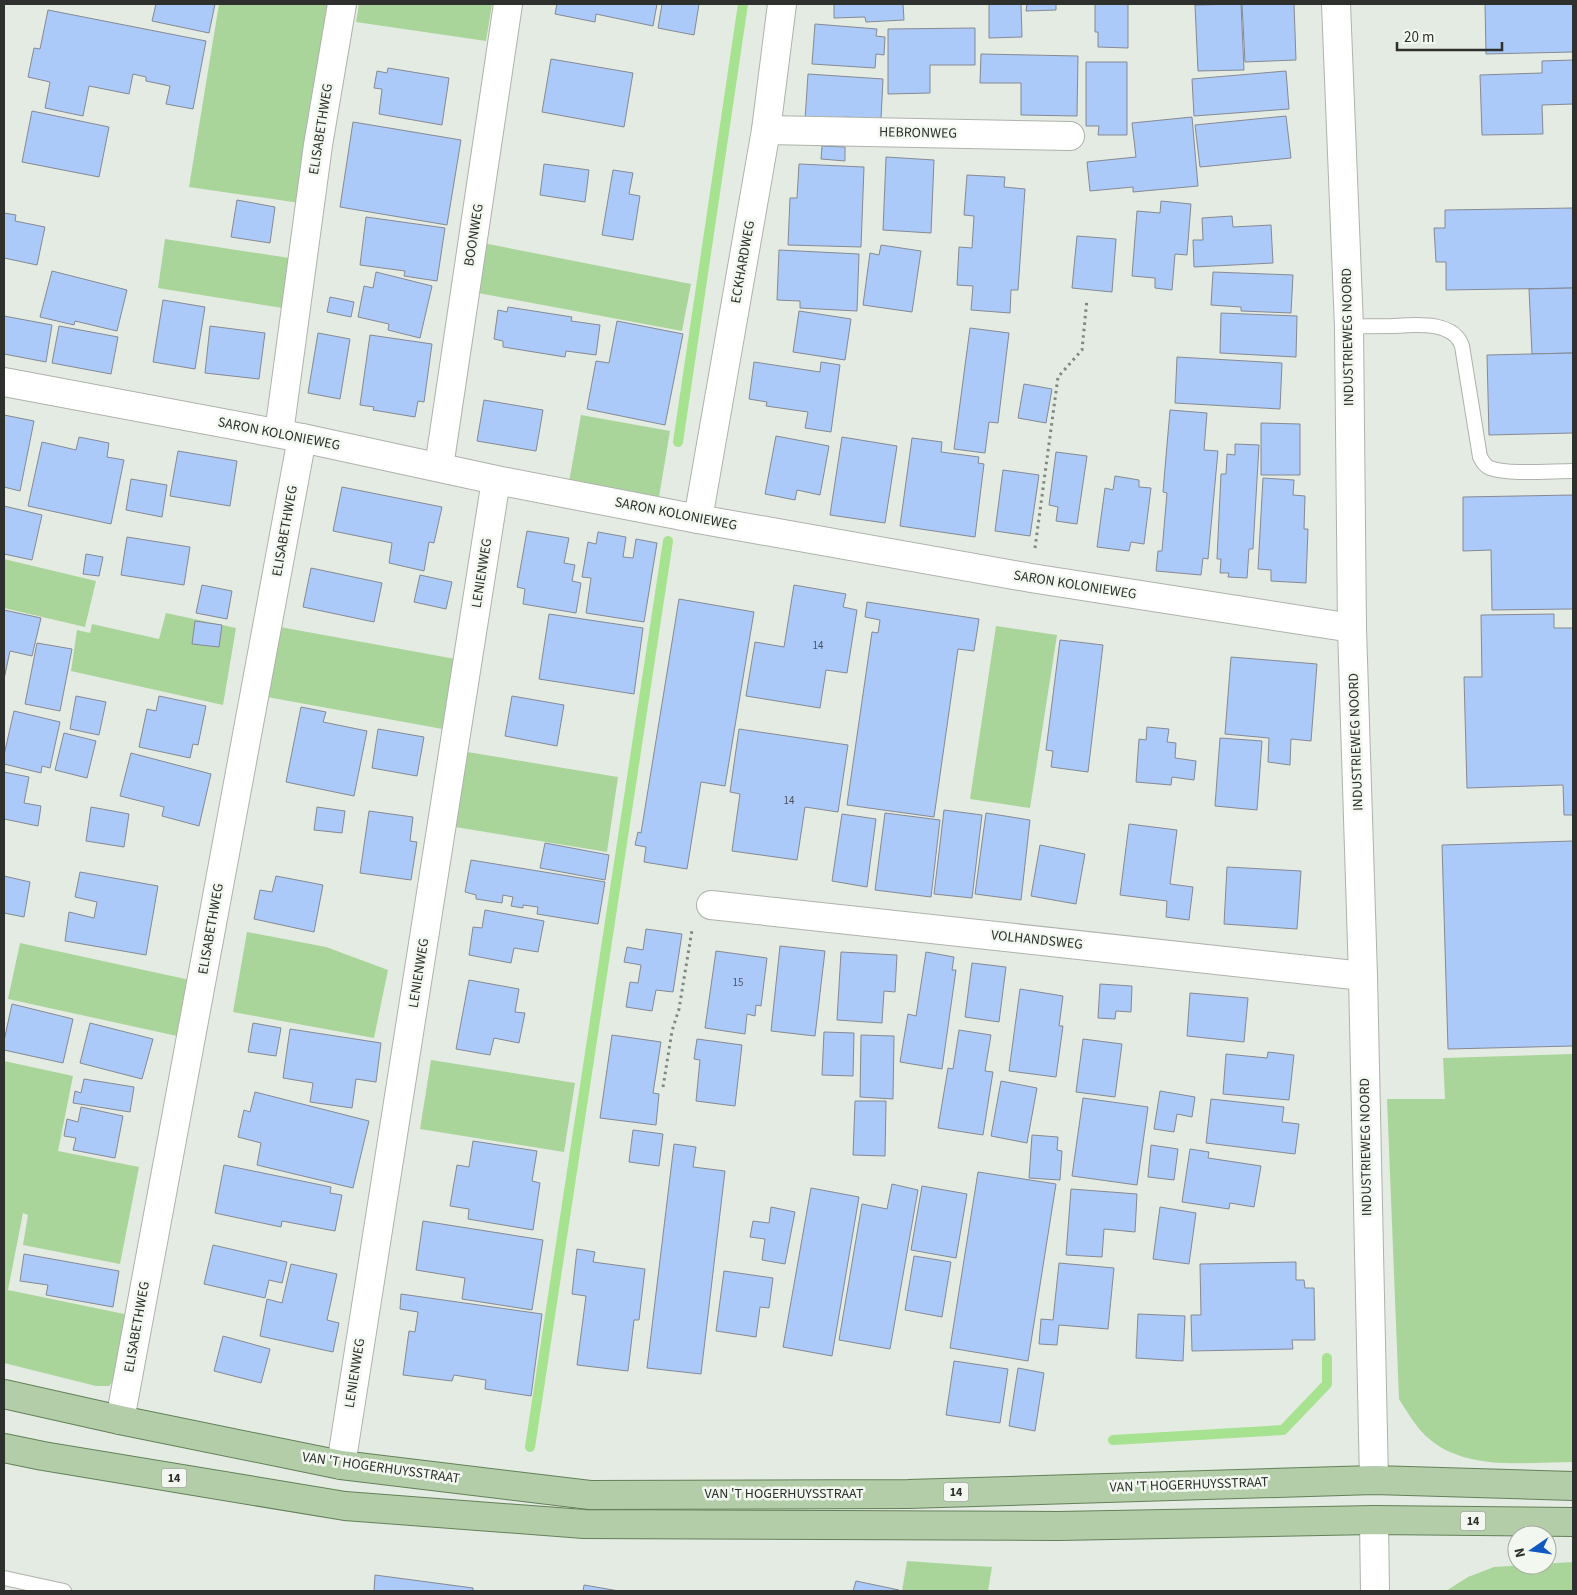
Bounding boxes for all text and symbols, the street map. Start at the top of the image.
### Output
scale bar [1397,20,1502,52]
text: 20 m [1404,27,1434,48]
street label: ELISABETHWEG [304,82,338,176]
street label: HEBRONWEG [879,122,957,144]
street label: BOONWEG [459,202,489,268]
street label: ECKHARDWEG [726,219,760,305]
street label: INDUSTRIEWEG NOORD [1337,268,1359,406]
street label: SARON KOLONIEWEG [216,412,342,456]
street label: ELISABETHWEG [267,484,303,578]
street label: SARON KOLONIEWEG [613,492,739,536]
street label: LENIENWEG [467,537,497,609]
street label: SARON KOLONIEWEG [1012,565,1138,605]
house number: 14 [813,638,824,653]
street label: INDUSTRIEWEG NOORD [1344,673,1368,811]
house number: 14 [784,793,795,808]
street label: ELISABETHWEG [193,882,229,976]
street label: VOLHANDSWEG [990,925,1084,955]
street label: LENIENWEG [404,937,434,1009]
house number: 15 [733,975,743,990]
street label: INDUSTRIEWEG NOORD [1355,1078,1377,1216]
street label: ELISABETHWEG [119,1280,155,1374]
street label: LENIENWEG [340,1337,370,1409]
street label: VAN 'T HOGERHUYSSTRAAT [301,1447,462,1489]
road number: 14 [162,1469,186,1488]
street label: VAN 'T HOGERHUYSSTRAAT [1109,1472,1269,1498]
road number: 14 [944,1482,968,1501]
street label: VAN 'T HOGERHUYSSTRAAT [705,1484,864,1504]
road number: 14 [1460,1512,1486,1530]
north arrow [1507,1525,1557,1575]
text: N [1510,1546,1531,1559]

